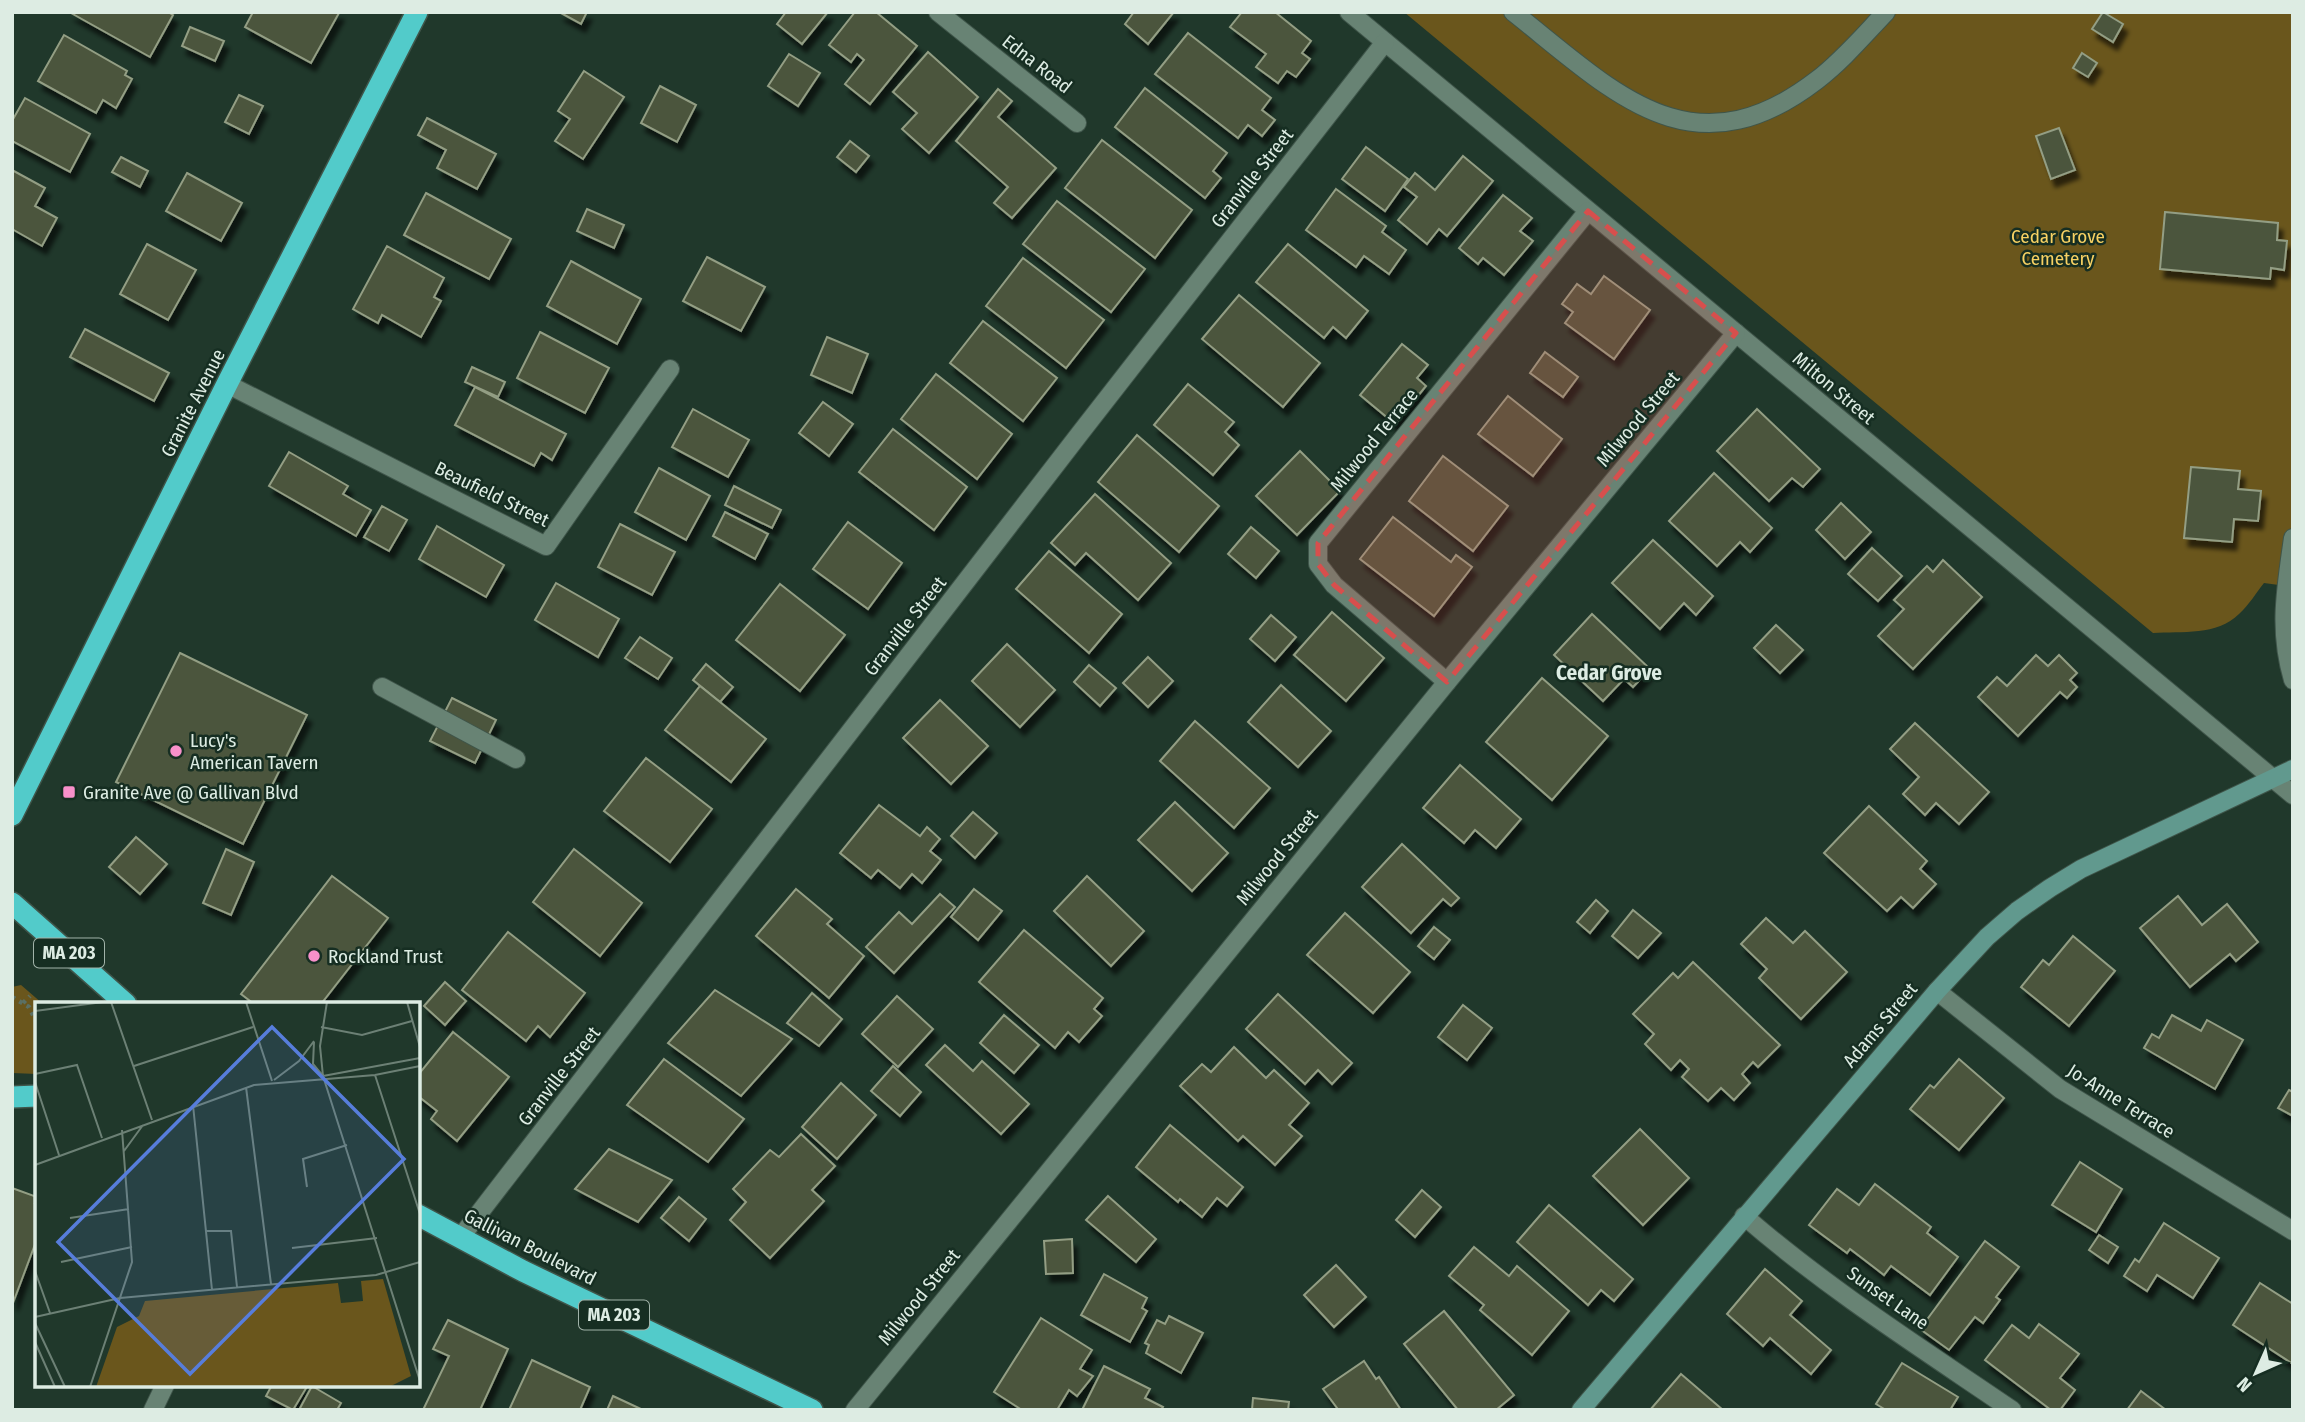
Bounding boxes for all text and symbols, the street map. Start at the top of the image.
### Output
street label: Edna Road [998,30,1076,98]
street label: Granville Street [1206,123,1298,232]
park label: Cedar Grove Cemetery [2011,225,2105,270]
street label: Granite Avenue [156,345,230,461]
street label: Milton Street [1788,347,1880,430]
street label: Milwood Street [1592,366,1685,471]
street label: Milwood Terrace [1325,384,1423,496]
street label: Beaufield Street [431,456,554,532]
street label: Granville Street [859,571,951,680]
district label: Cedar Grove [1556,660,1662,686]
place label: Lucy's American Tavern [190,729,318,774]
marker: Lucy's American Tavern [168,743,184,759]
place label: Granite Ave @ Gallivan Blvd [83,781,299,804]
marker: Granite Ave @ Gallivan Blvd [61,784,77,800]
street label: Milwood Street [1231,804,1323,910]
road number: MA 203 [34,938,104,968]
place label: Rockland Trust [328,945,444,968]
marker: Rockland Trust [306,948,322,964]
street label: Adams Street [1838,977,1923,1072]
inset map [35,1002,420,1387]
street label: Granville Street [513,1021,605,1130]
street label: Jo-Anne Terrace [2063,1059,2179,1143]
street label: Gallivan Boulevard [460,1204,600,1290]
street label: Milwood Street [873,1244,965,1350]
street label: Sunset Lane [1843,1261,1933,1335]
road number: MA 203 [579,1300,649,1330]
north arrow [2221,1338,2291,1408]
text: N [2232,1373,2256,1397]

